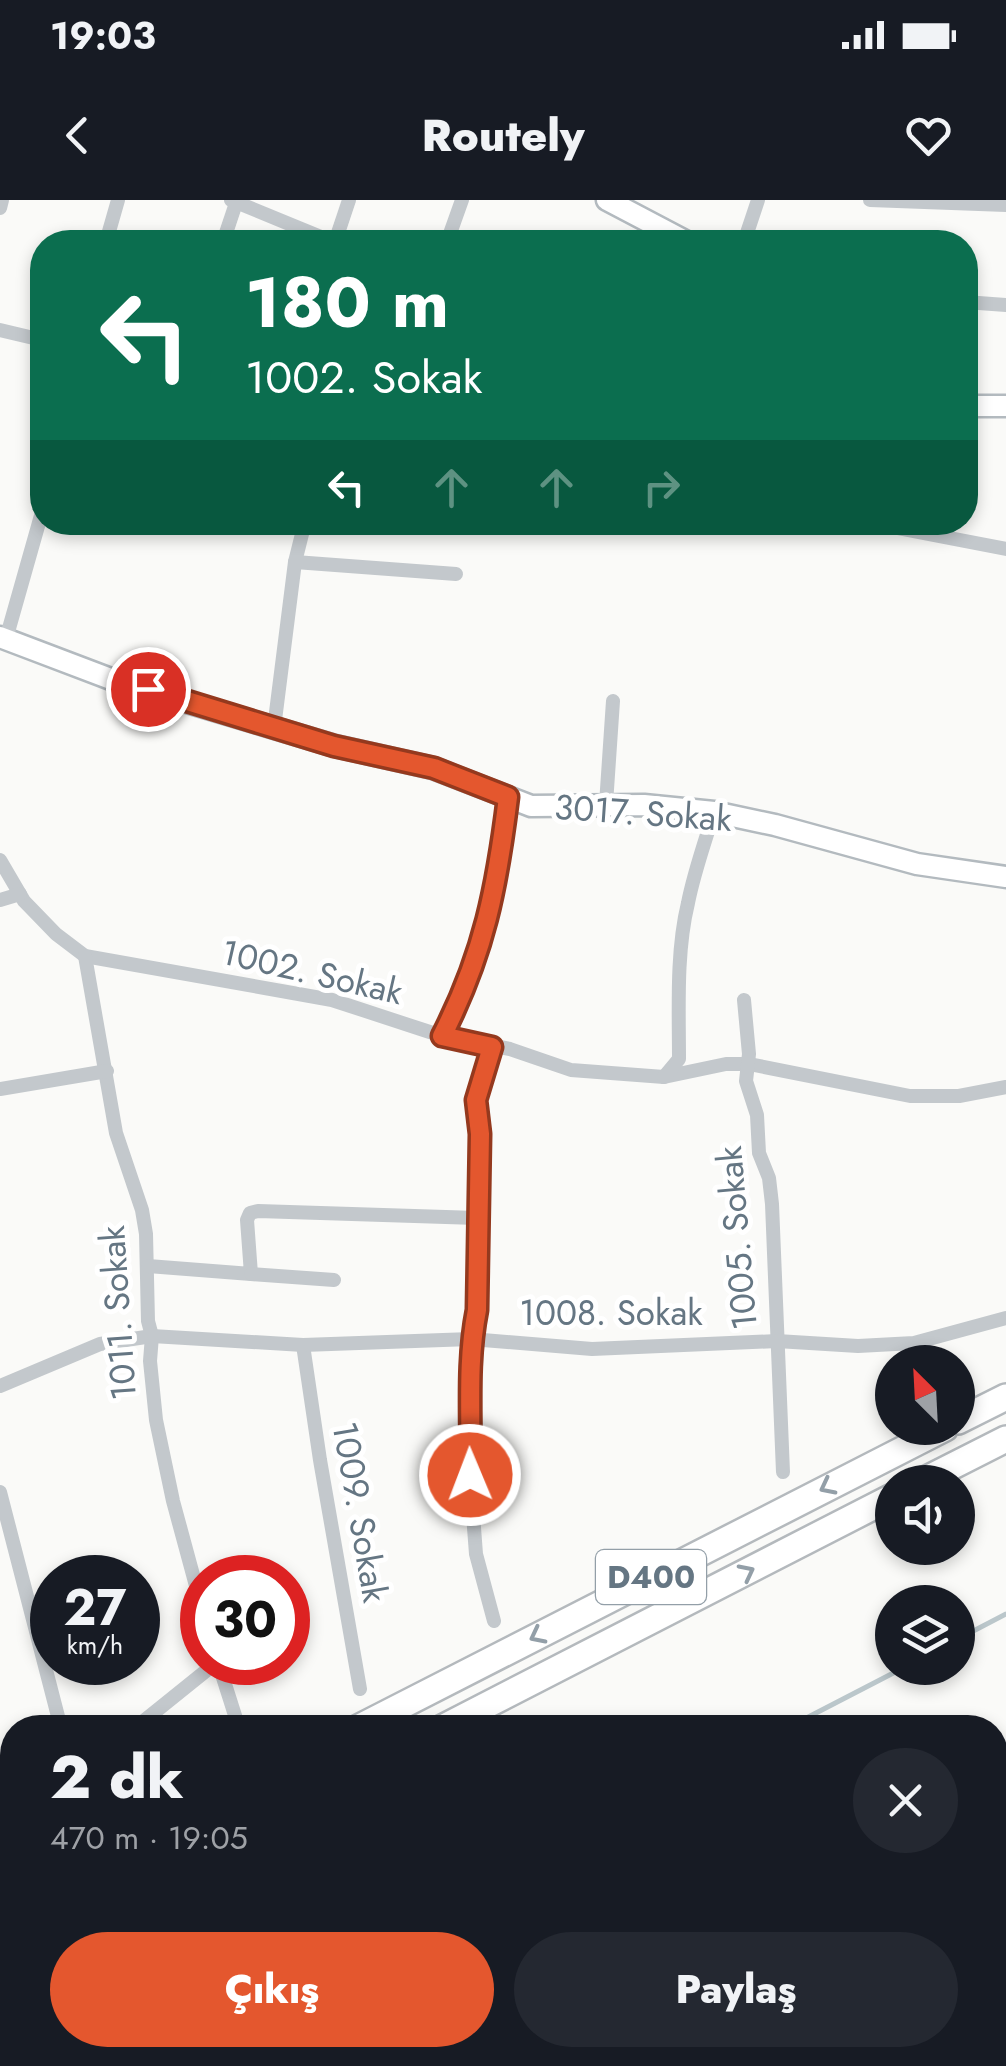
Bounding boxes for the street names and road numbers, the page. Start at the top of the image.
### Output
street label: 3017. Sokak [553,782,734,844]
street label: 1002. Sokak [216,927,408,1017]
street label: 1005. Sokak [704,1143,770,1332]
street label: 1011. Sokak [87,1223,149,1402]
street label: 1008. Sokak [519,1288,703,1338]
street label: 1009. Sokak [320,1418,401,1607]
road number: D400 [596,1550,706,1604]

